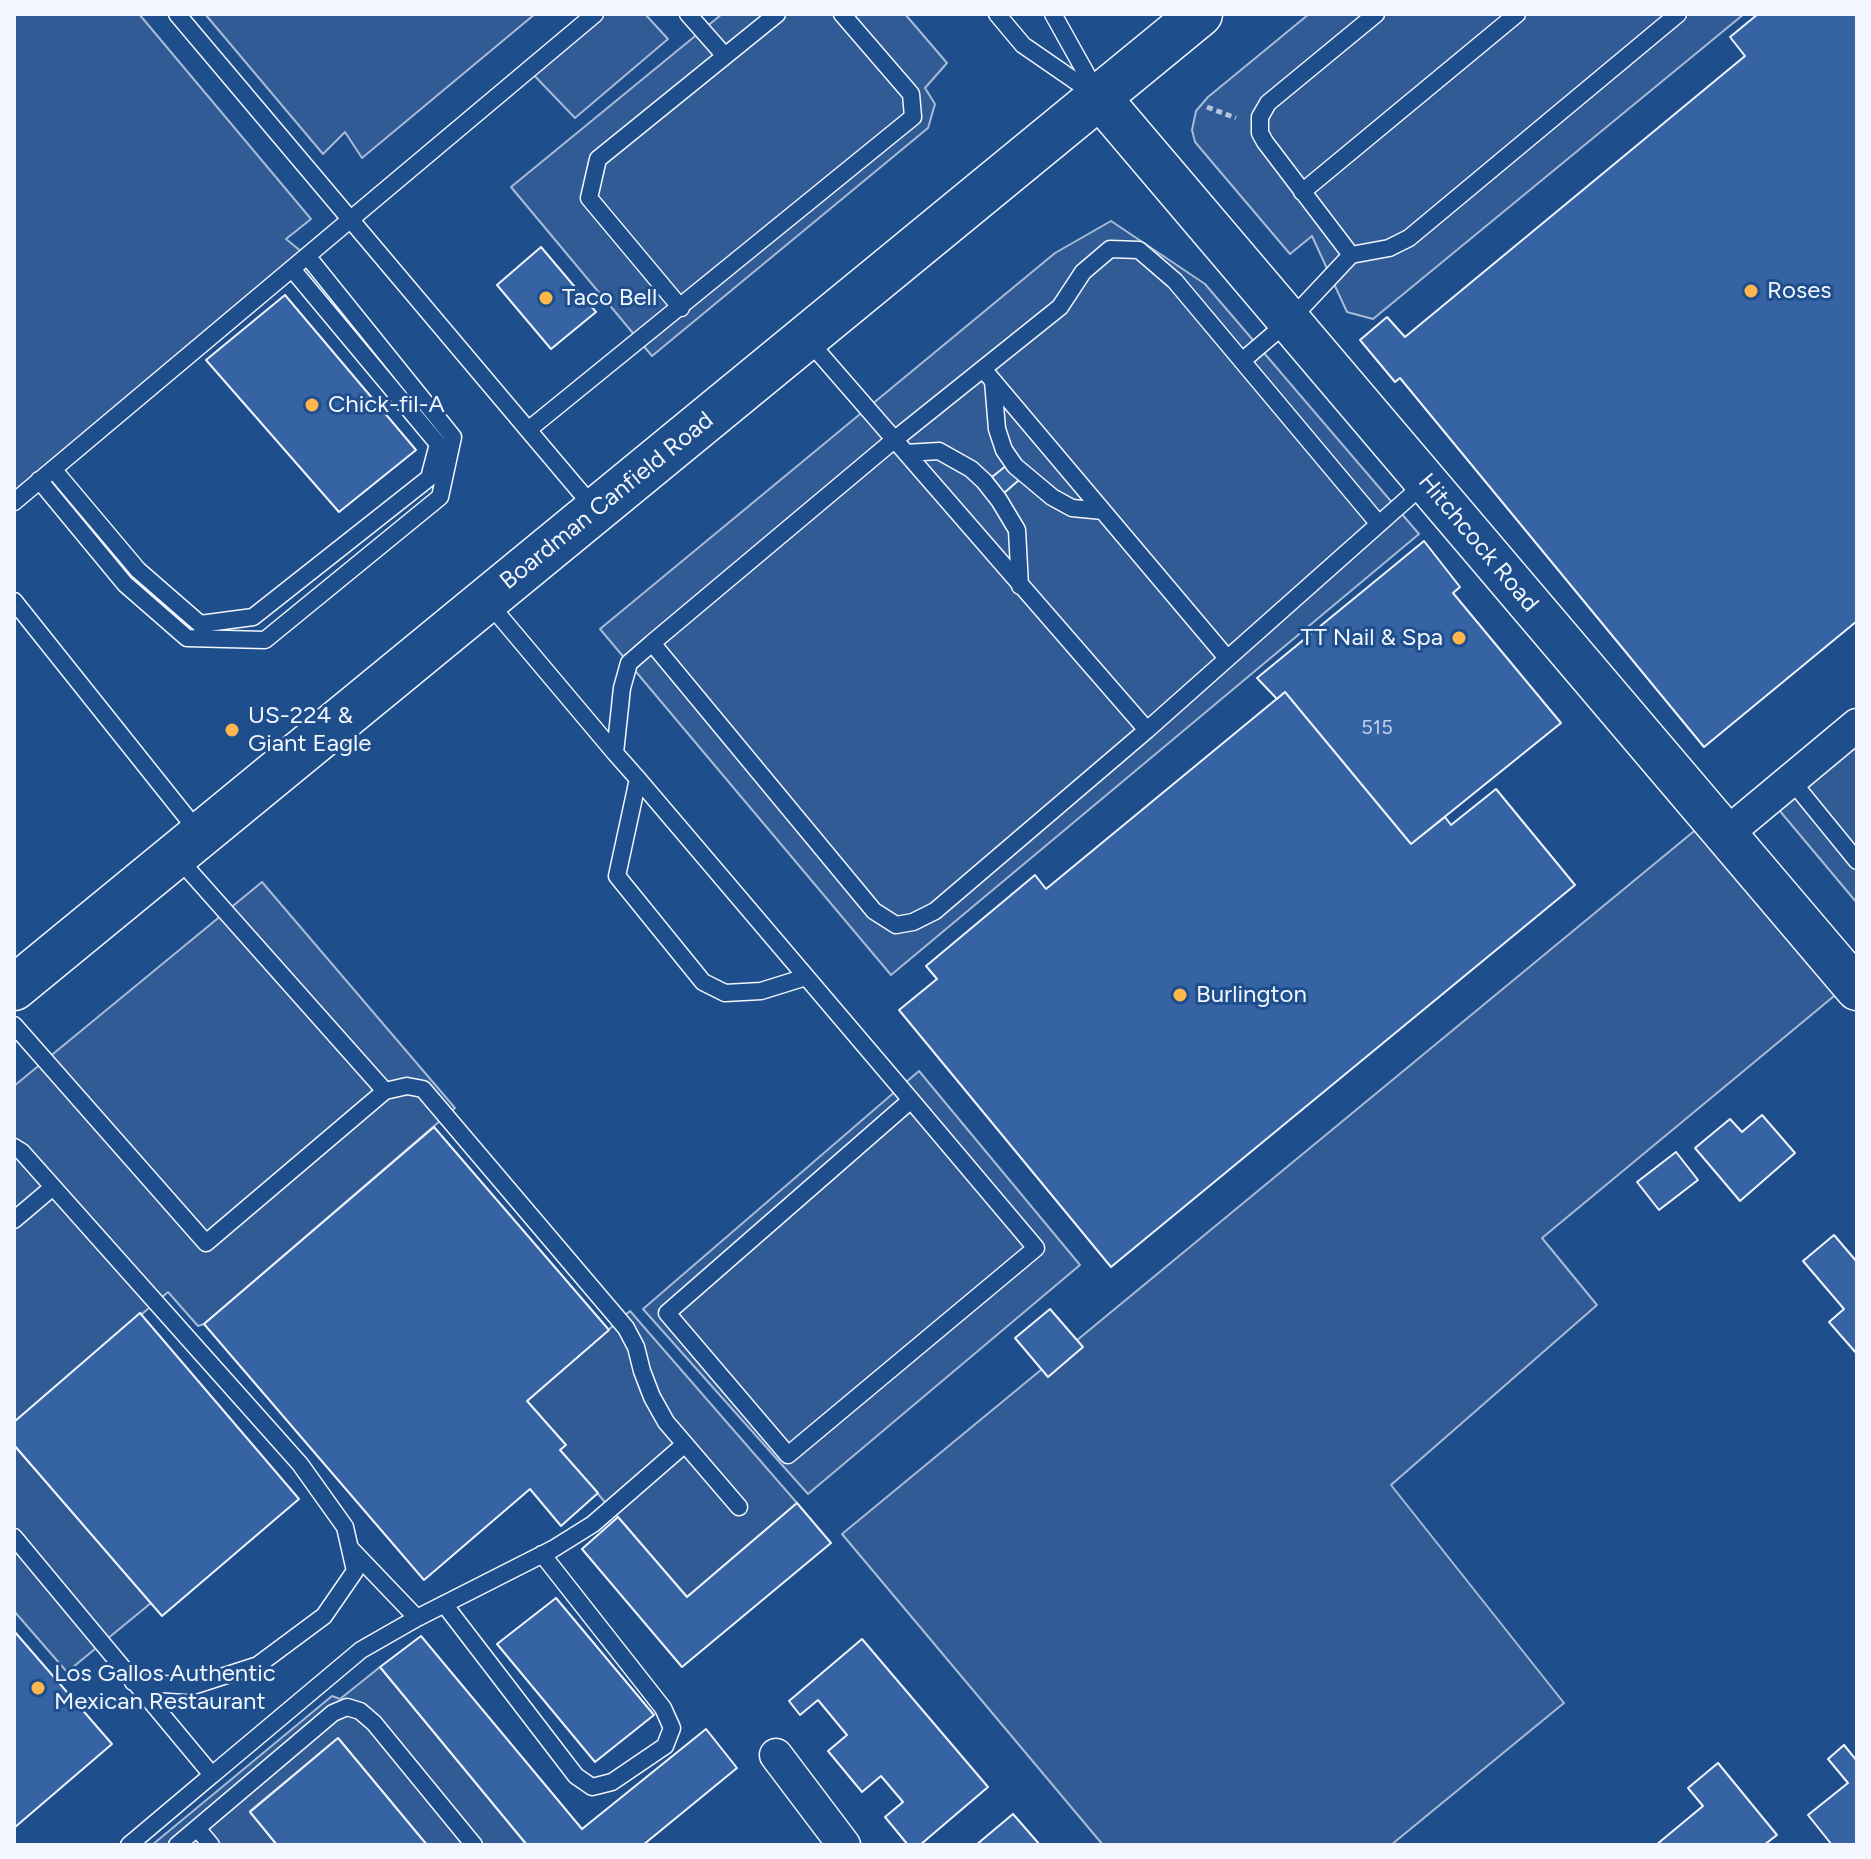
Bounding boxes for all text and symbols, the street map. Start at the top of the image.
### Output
place label: Roses [1767,277,1831,305]
marker: Roses [1742,282,1760,300]
place label: Taco Bell [562,284,657,312]
marker: Taco Bell [537,289,555,307]
place label: Chick-fil-A [328,391,445,419]
marker: Chick-fil-A [303,396,321,414]
street label: Boardman Canfield Road [495,406,719,596]
street label: Hitchcock Road [1412,468,1544,618]
place label: TT Nail & Spa [1300,624,1443,652]
marker: TT Nail & Spa [1450,629,1468,647]
place label: US-224 & Giant Eagle [248,702,371,758]
house number: 515 [1361,716,1393,740]
marker: US-224 & Giant Eagle [223,721,241,739]
place label: Burlington [1196,981,1307,1009]
marker: Burlington [1171,986,1189,1004]
place label: Los Gallos Authentic Mexican Restaurant [54,1660,276,1716]
marker: Los Gallos Authentic Mexican Restaurant [29,1679,47,1697]

